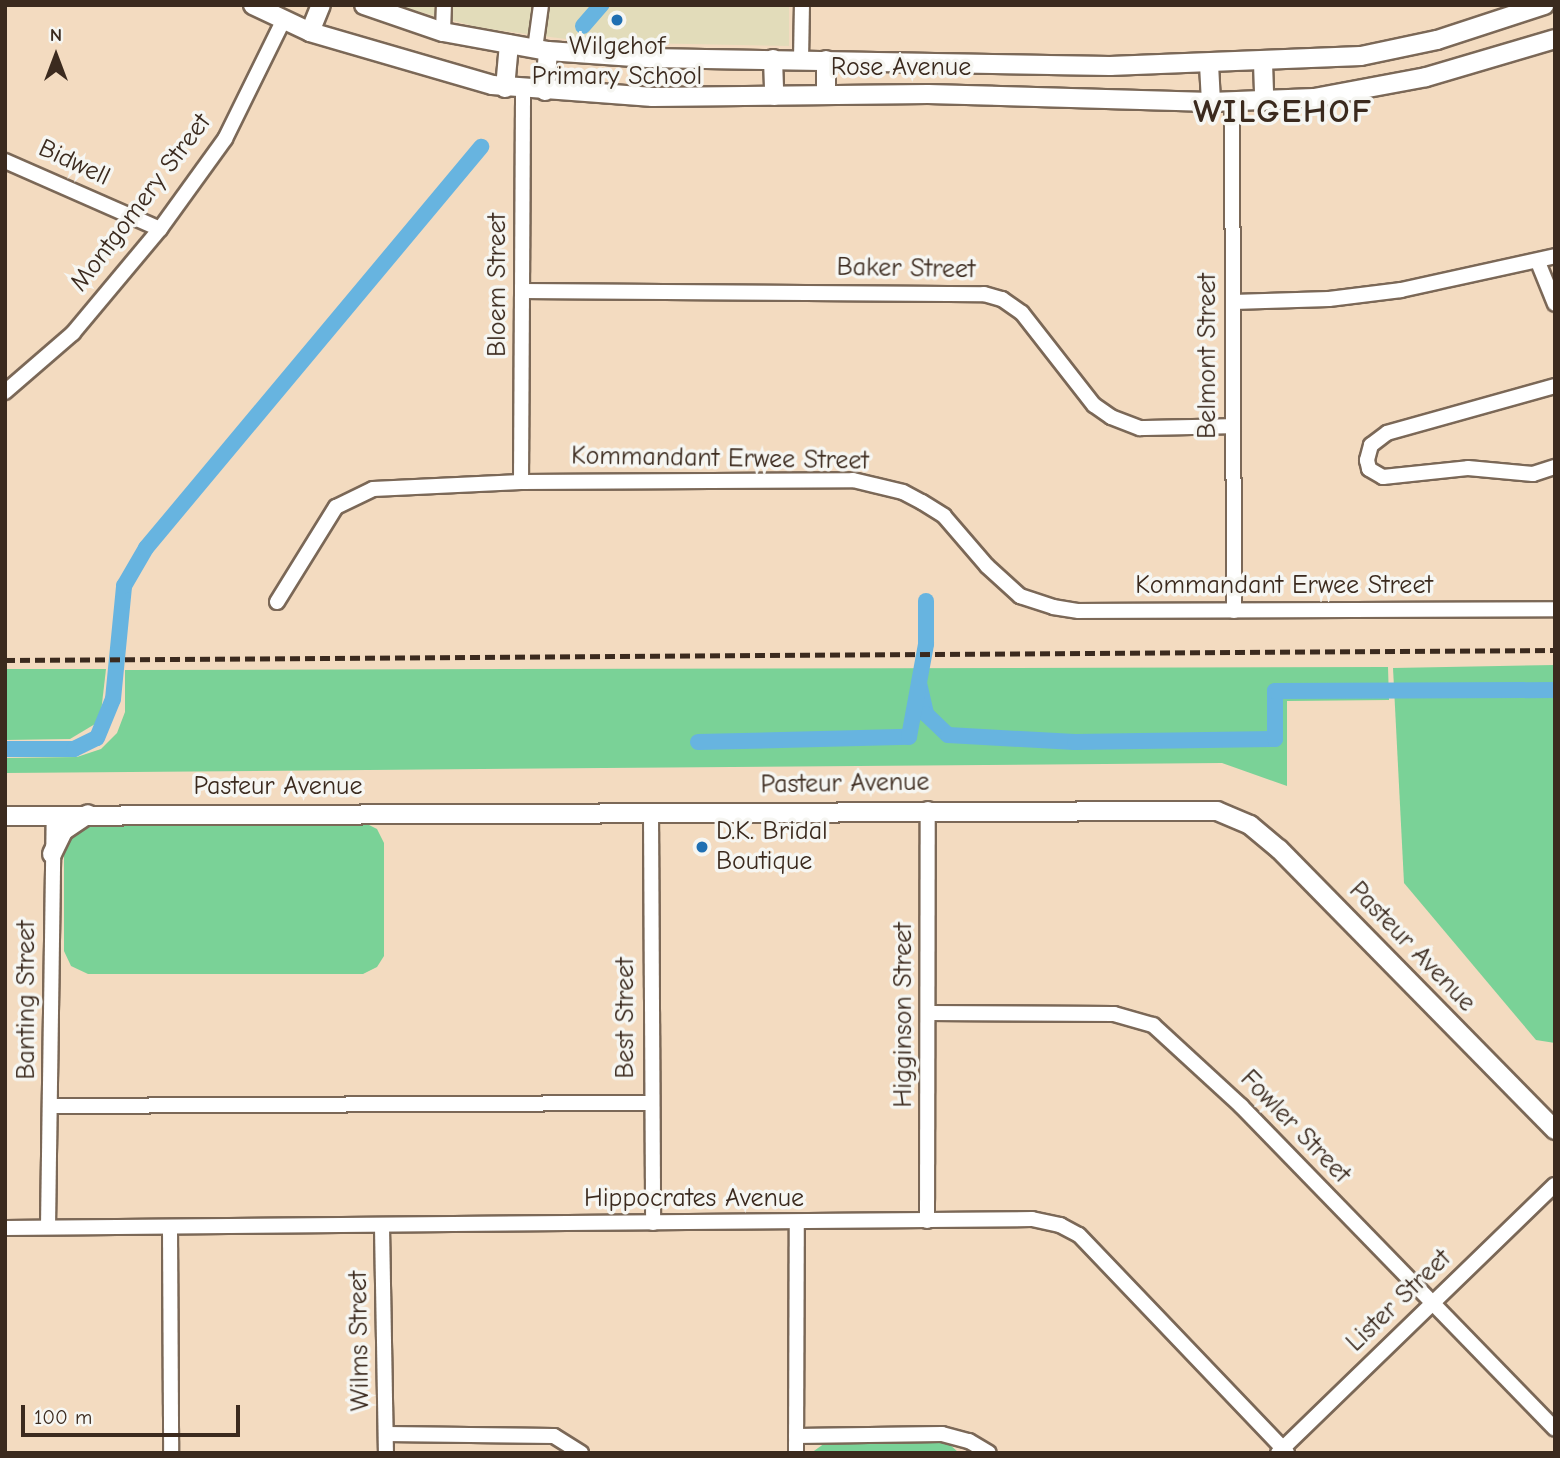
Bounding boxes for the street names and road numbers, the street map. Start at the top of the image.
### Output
street label: Rose Avenue [831,52,971,84]
street label: Montgomery Street [64,108,218,298]
street label: Bidwell [33,133,115,193]
street label: Bloem Street [482,213,514,357]
street label: Baker Street [836,252,976,286]
street label: Belmont Street [1192,273,1224,439]
street label: Kommandant Erwee Street [571,441,869,477]
street label: Kommandant Erwee Street [1135,570,1433,602]
street label: Pasteur Avenue [760,767,930,801]
street label: Pasteur Avenue [194,771,362,803]
street label: Pasteur Avenue [1342,875,1482,1019]
street label: Banting Street [11,920,43,1080]
street label: Higginson Street [888,922,920,1108]
street label: Best Street [610,957,642,1079]
street label: Fowler Street [1233,1064,1357,1190]
street label: Hippocrates Avenue [584,1183,804,1215]
street label: Lister Street [1340,1243,1458,1359]
street label: Wilms Street [343,1271,377,1411]

